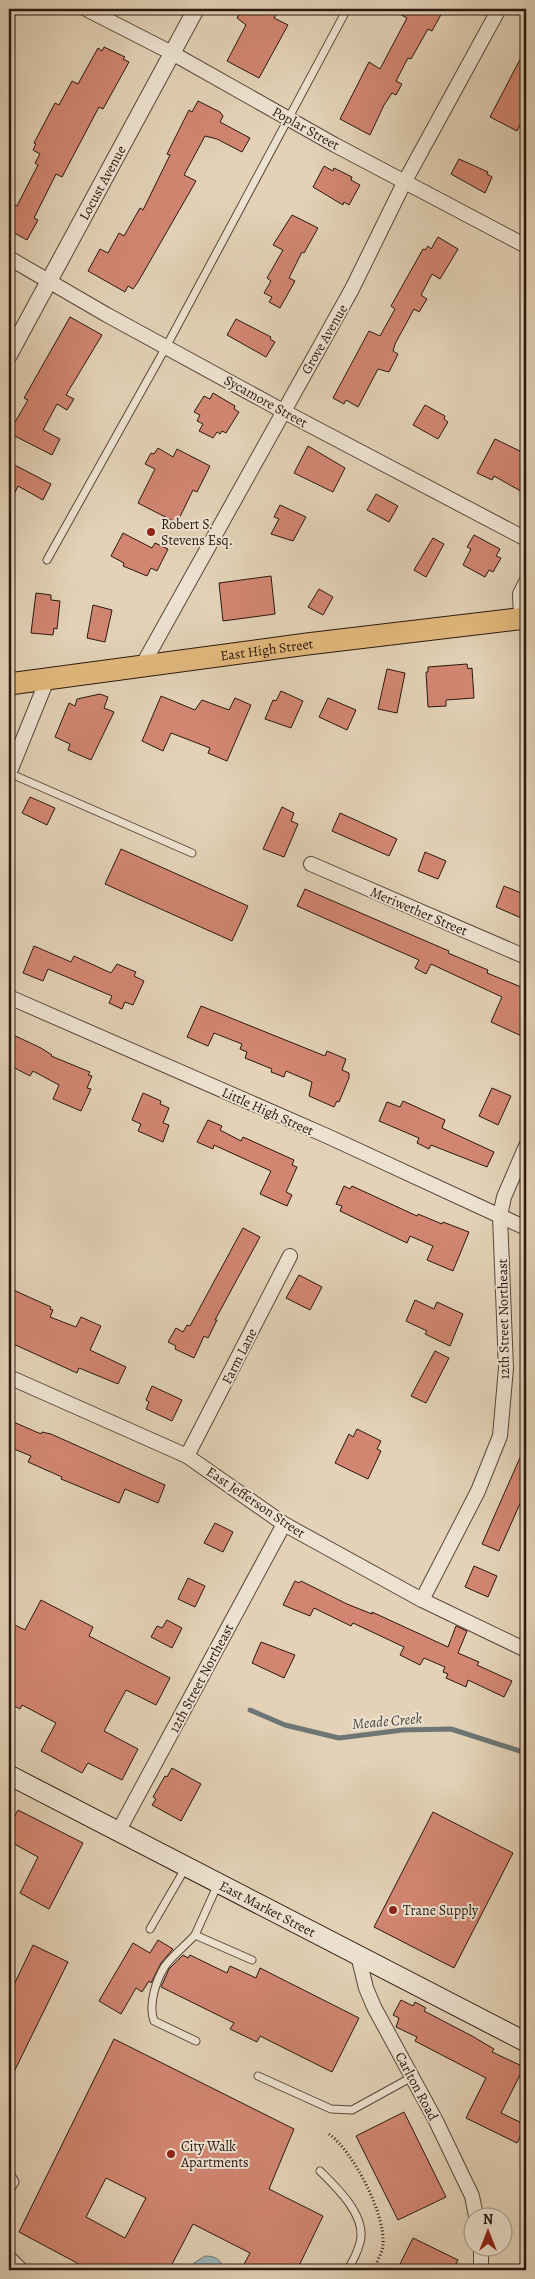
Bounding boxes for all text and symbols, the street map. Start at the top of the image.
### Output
street label: Poplar Street [269,102,343,155]
street label: Locust Avenue [75,142,131,224]
street label: Grove Avenue [297,301,352,378]
street label: Sycamore Street [221,371,311,432]
place label: Robert S. Stevens Esq. [161,515,233,550]
marker: Robert S. Stevens Esq. [145,526,157,538]
street label: East High Street [219,634,315,666]
street label: Meriwether Street [367,882,471,941]
street label: Little High Street [219,1083,317,1140]
street label: 12th Street Northeast [493,1258,514,1380]
street label: Farm Lane [217,1325,262,1387]
street label: East Jefferson Street [203,1462,309,1543]
street label: 12th Street Northeast [165,1620,238,1736]
water label: Meade Creek [351,1708,423,1734]
street label: East Market Street [216,1876,319,1942]
place label: Trane Supply [403,1901,479,1920]
marker: Trane Supply [387,1904,399,1916]
street label: Carlton Road [391,2049,443,2124]
place label: City Walk Apartments [180,2137,249,2172]
marker: City Walk Apartments [165,2148,177,2160]
north arrow [462,2206,512,2256]
text: N [483,2210,493,2229]

